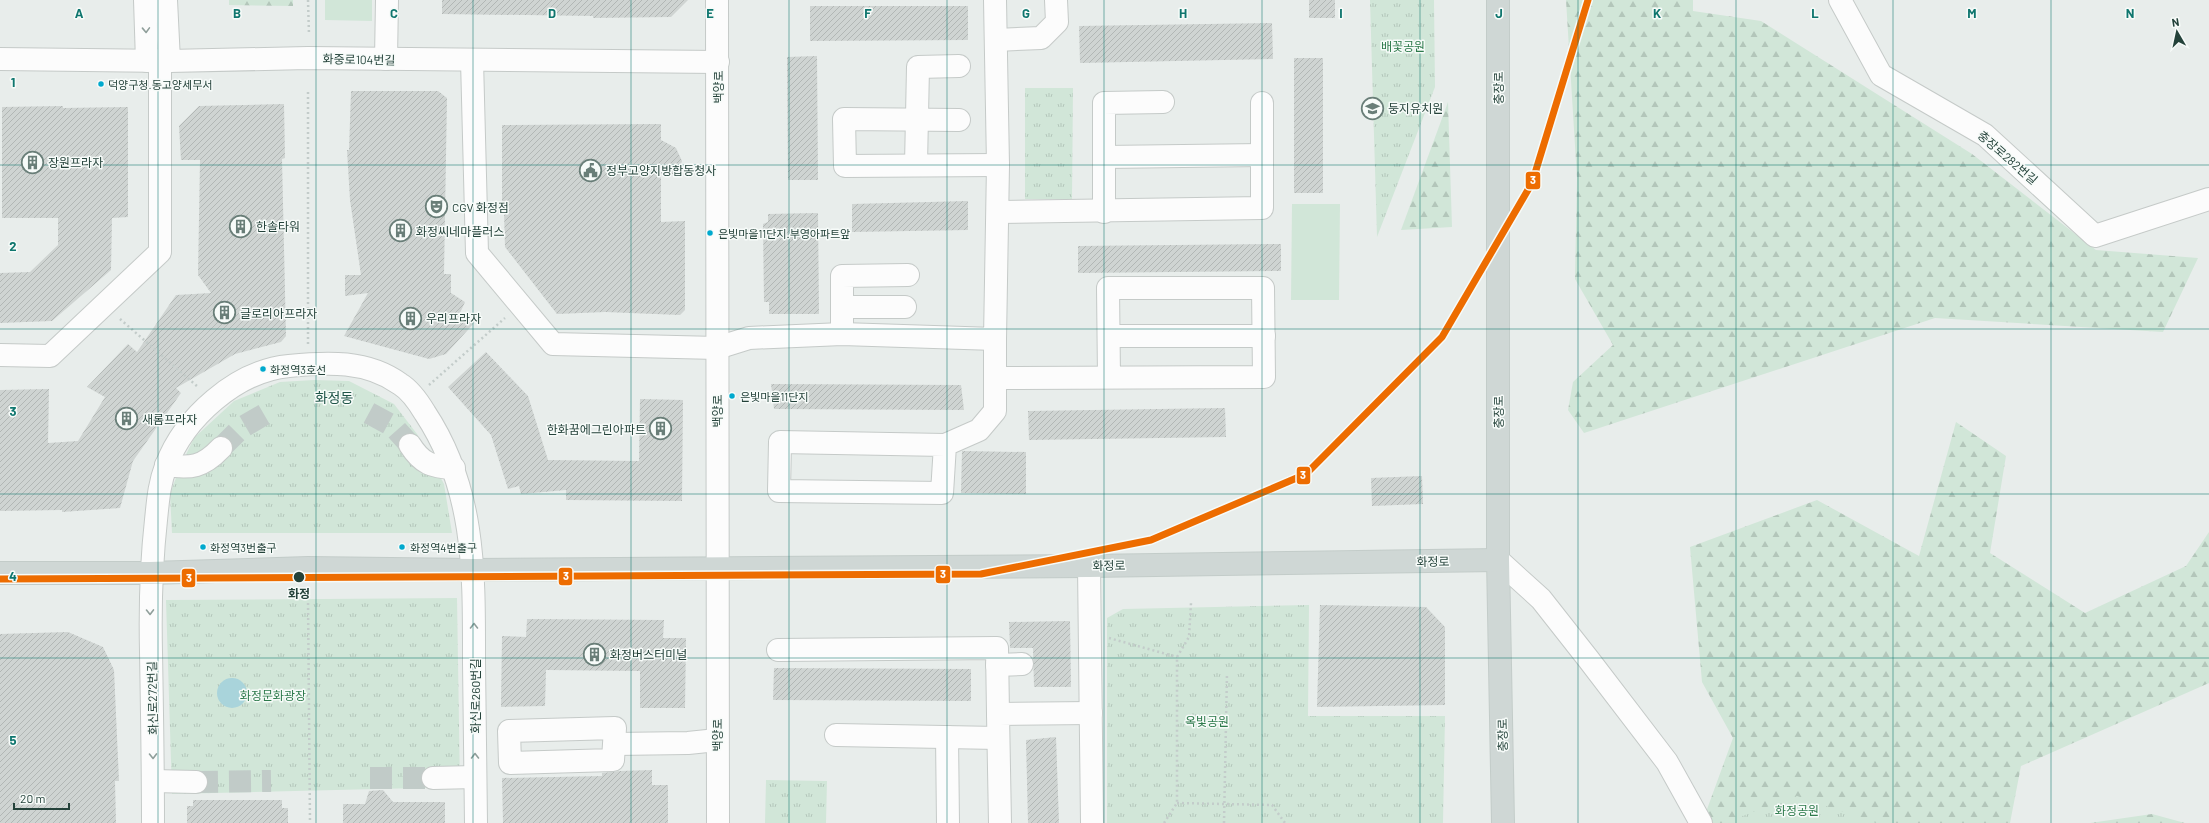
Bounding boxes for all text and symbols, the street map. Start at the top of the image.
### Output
text: A [75,5,84,21]
text: B [233,5,241,21]
text: C [390,5,398,21]
text: D [548,5,556,21]
text: E [706,5,714,21]
text: F [864,5,872,21]
text: G [1022,5,1030,21]
text: H [1179,5,1187,21]
text: I [1339,5,1343,21]
text: J [1495,5,1503,21]
text: K [1653,5,1661,21]
text: L [1811,5,1819,21]
text: M [1967,5,1977,21]
text: N [2126,5,2134,21]
north arrow [2157,12,2197,52]
text: N [2171,15,2180,29]
one-way arrow [142,27,151,33]
park label: 배꽃공원 [1381,39,1425,53]
street label: 화중로104번길 [322,51,396,67]
street label: 백양로 [711,70,725,104]
street label: 충장로 [1491,71,1505,105]
text: 1 [11,74,15,90]
place label: 덕양구청.동고양세무서 [108,78,212,91]
marker: 덕양구청.동고양세무서 [96,79,106,89]
school or university icon: 둥지유치원 [1360,95,1386,121]
place label: 둥지유치원 [1388,101,1443,115]
street label: 충장로282번길 [1975,127,2041,187]
building icon: 장원프라자 [20,149,46,175]
place label: 장원프라자 [48,155,103,169]
public building icon: 정부고양지방합동청사 [578,157,604,183]
place label: 정부고양지방합동청사 [606,163,716,177]
line badge: 3 [1525,171,1541,190]
text: 3 [1530,173,1536,186]
theatre icon: CGV 화정점 [424,194,450,220]
place label: CGV 화정점 [452,200,509,214]
building icon: 한솔타워 [228,213,254,239]
building icon: 화정씨네마플러스 [387,218,413,244]
place label: 한솔타워 [256,219,300,233]
place label: 화정씨네마플러스 [416,224,504,238]
place label: 은빛마을11단지.부영아파트앞 [718,227,850,240]
marker: 은빛마을11단지.부영아파트앞 [705,228,715,238]
text: 2 [9,238,17,254]
building icon: 글로리아프라자 [211,300,237,326]
building icon: 우리프라자 [397,305,423,331]
place label: 글로리아프라자 [240,306,317,320]
place label: 우리프라자 [426,311,481,325]
place label: 화정역3호선 [270,363,326,376]
marker: 화정역3호선 [258,364,268,374]
district label: 화정동 [315,389,353,406]
place label: 은빛마을11단지 [740,390,808,403]
marker: 은빛마을11단지 [727,391,737,401]
street label: 백양로 [710,394,724,428]
street label: 충장로 [1491,395,1505,429]
text: 3 [9,403,17,419]
building icon: 새롬프라자 [114,406,140,432]
place label: 새롬프라자 [142,412,197,426]
building icon: 한화꿈에그린아파트 [648,416,674,442]
place label: 한화꿈에그린아파트 [547,422,646,436]
line badge: 3 [1296,466,1311,485]
text: 3 [1300,468,1306,481]
place label: 화정역3번출구 [210,541,276,554]
place label: 화정역4번출구 [410,541,477,554]
marker: 화정역3번출구 [198,542,208,552]
marker: 화정역4번출구 [397,542,407,552]
street label: 화정로 [1416,554,1450,568]
street label: 화정로 [1092,558,1126,572]
line badge: 3 [935,565,951,584]
line badge: 3 [558,567,573,586]
text: 3 [940,567,946,580]
text: 4 [9,568,17,584]
line badge: 3 [181,568,196,588]
text: 3 [563,569,569,582]
marker: 화정 [292,570,306,584]
text: 3 [186,571,192,584]
place label: 화정 [288,586,310,600]
one-way arrow [146,609,154,615]
one-way arrow [470,623,478,629]
building icon: 화정버스터미널 [581,641,607,667]
place label: 화정버스터미널 [610,647,687,661]
street label: 화신로260번길 [468,659,482,733]
street label: 화신로272번길 [144,661,160,735]
park label: 화정문화광장 [240,688,306,702]
park label: 옥빛공원 [1185,714,1229,728]
street label: 백양로 [710,718,724,752]
street label: 충장로 [1495,718,1509,752]
text: 5 [9,732,17,748]
one-way arrow [149,753,157,759]
one-way arrow [471,753,479,759]
scale bar [14,785,69,811]
text: 20 m [20,791,46,805]
park label: 화정공원 [1775,803,1819,817]

